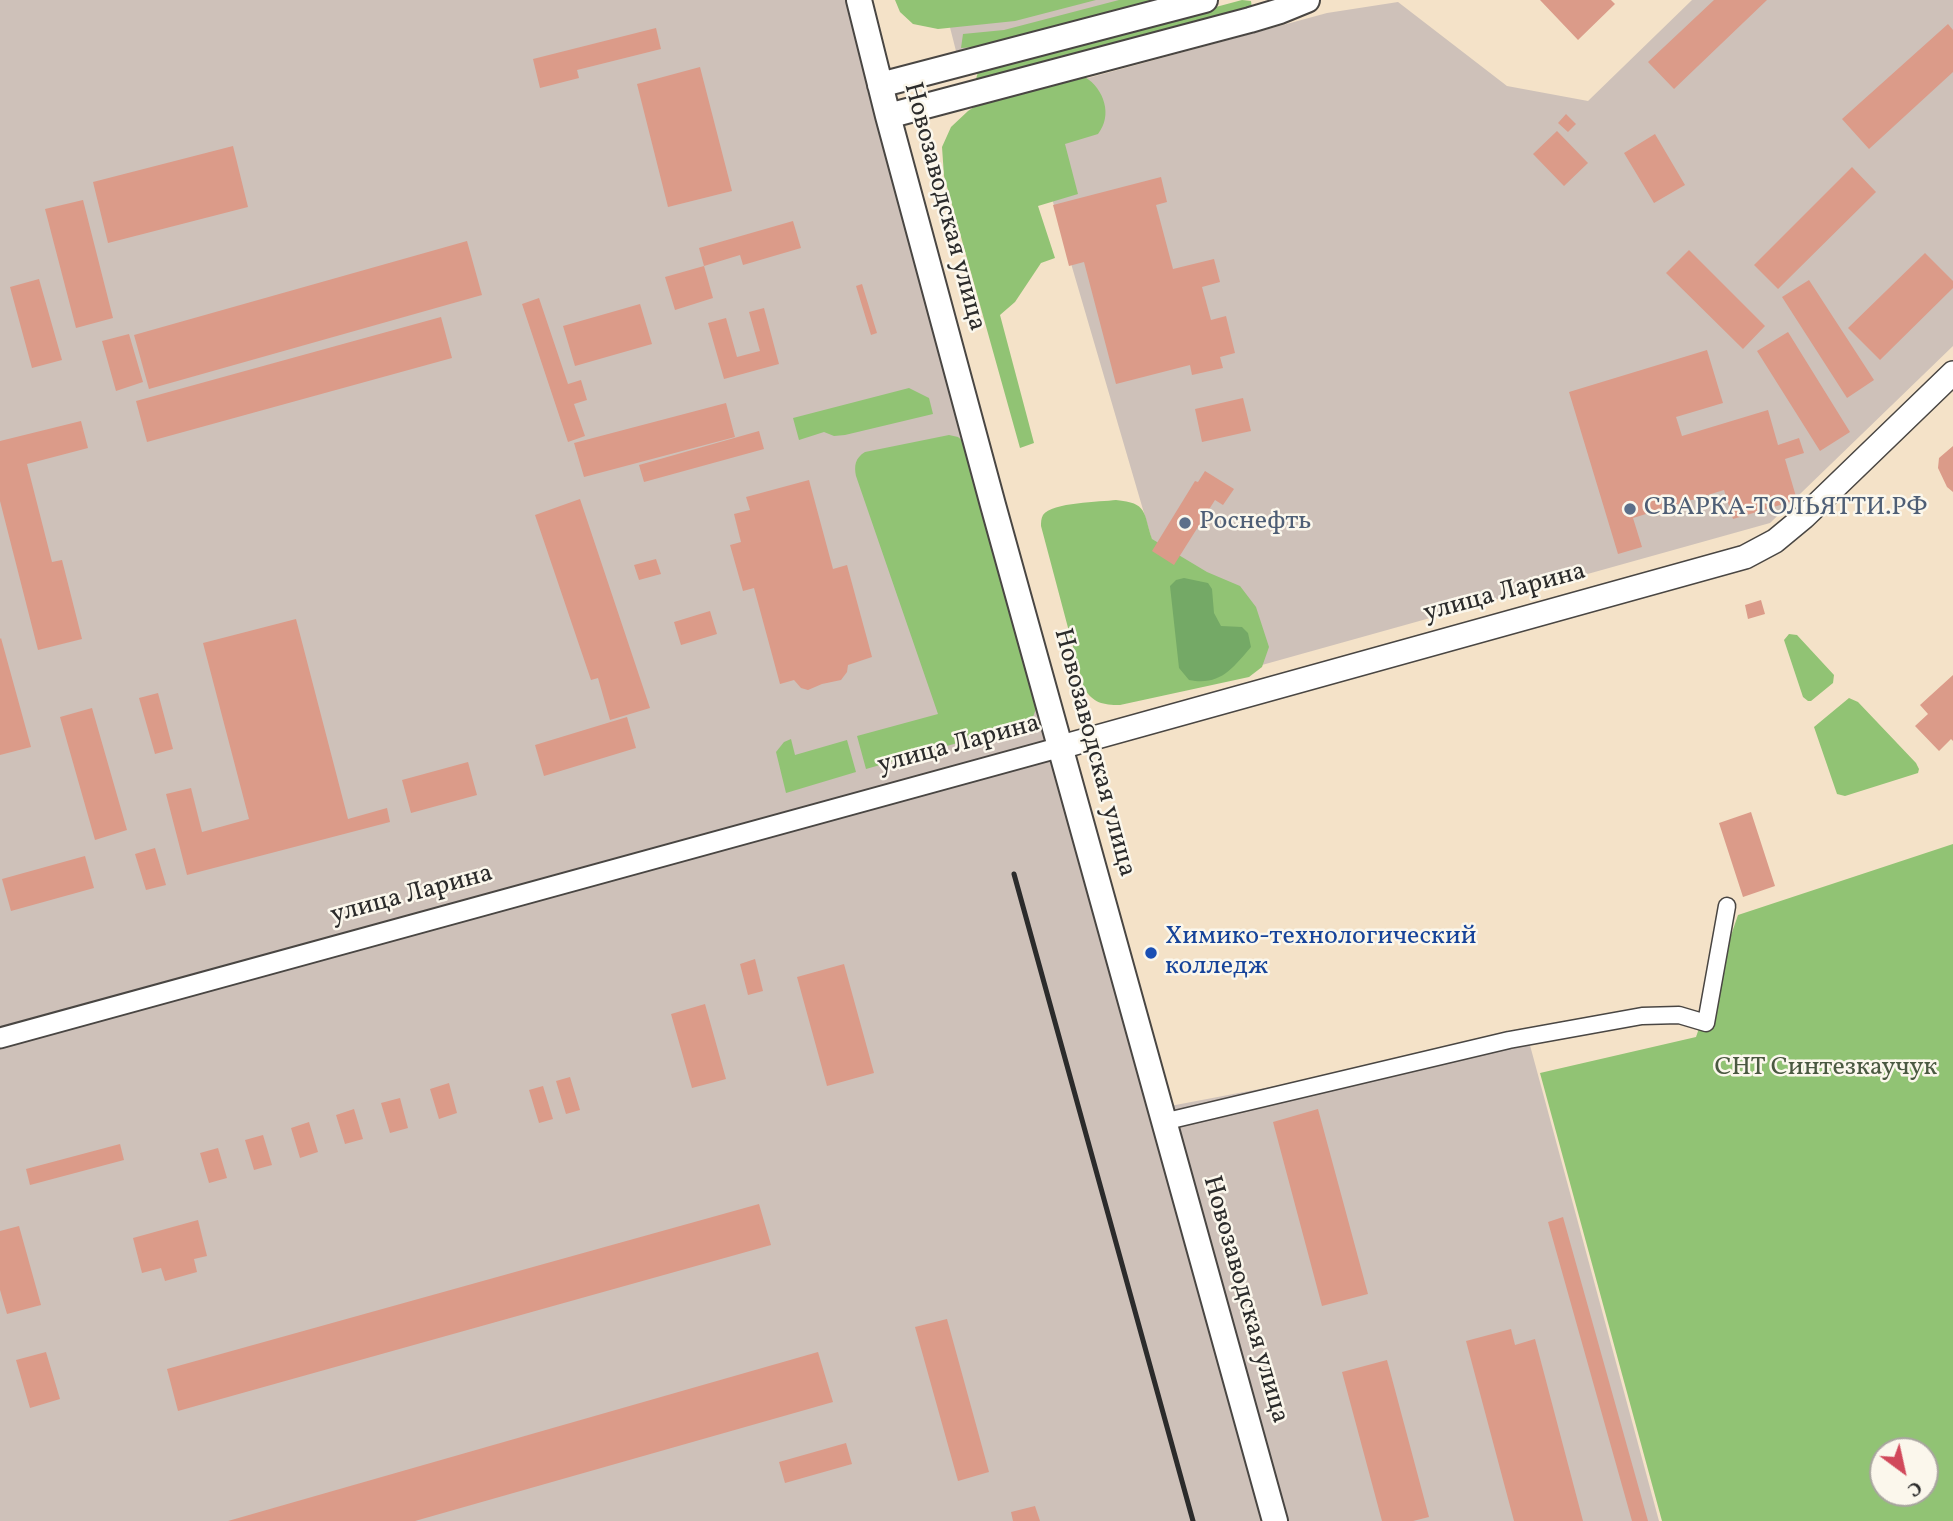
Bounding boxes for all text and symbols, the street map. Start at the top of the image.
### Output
street label: Новозаводская улица [895,79,991,335]
place label: СВАРКА-ТОЛЬЯТТИ.РФ [1644,493,1927,525]
marker: СВАРКА-ТОЛЬЯТТИ.РФ [1622,501,1638,517]
place label: Роснефть [1199,507,1311,539]
marker: Роснефть [1177,515,1193,531]
street label: улица Ларина [1420,557,1590,631]
street label: Новозаводская улица [1045,625,1141,881]
street label: улица Ларина [874,709,1044,783]
street label: улица Ларина [327,859,497,933]
place label: Химико-технологический колледж [1165,922,1477,984]
marker: Химико-технологический колледж [1143,945,1159,961]
park label: СНТ Синтезкаучук [1715,1053,1937,1085]
street label: Новозаводская улица [1194,1173,1294,1427]
north arrow [1869,1437,1939,1507]
text: С [1902,1474,1927,1502]

